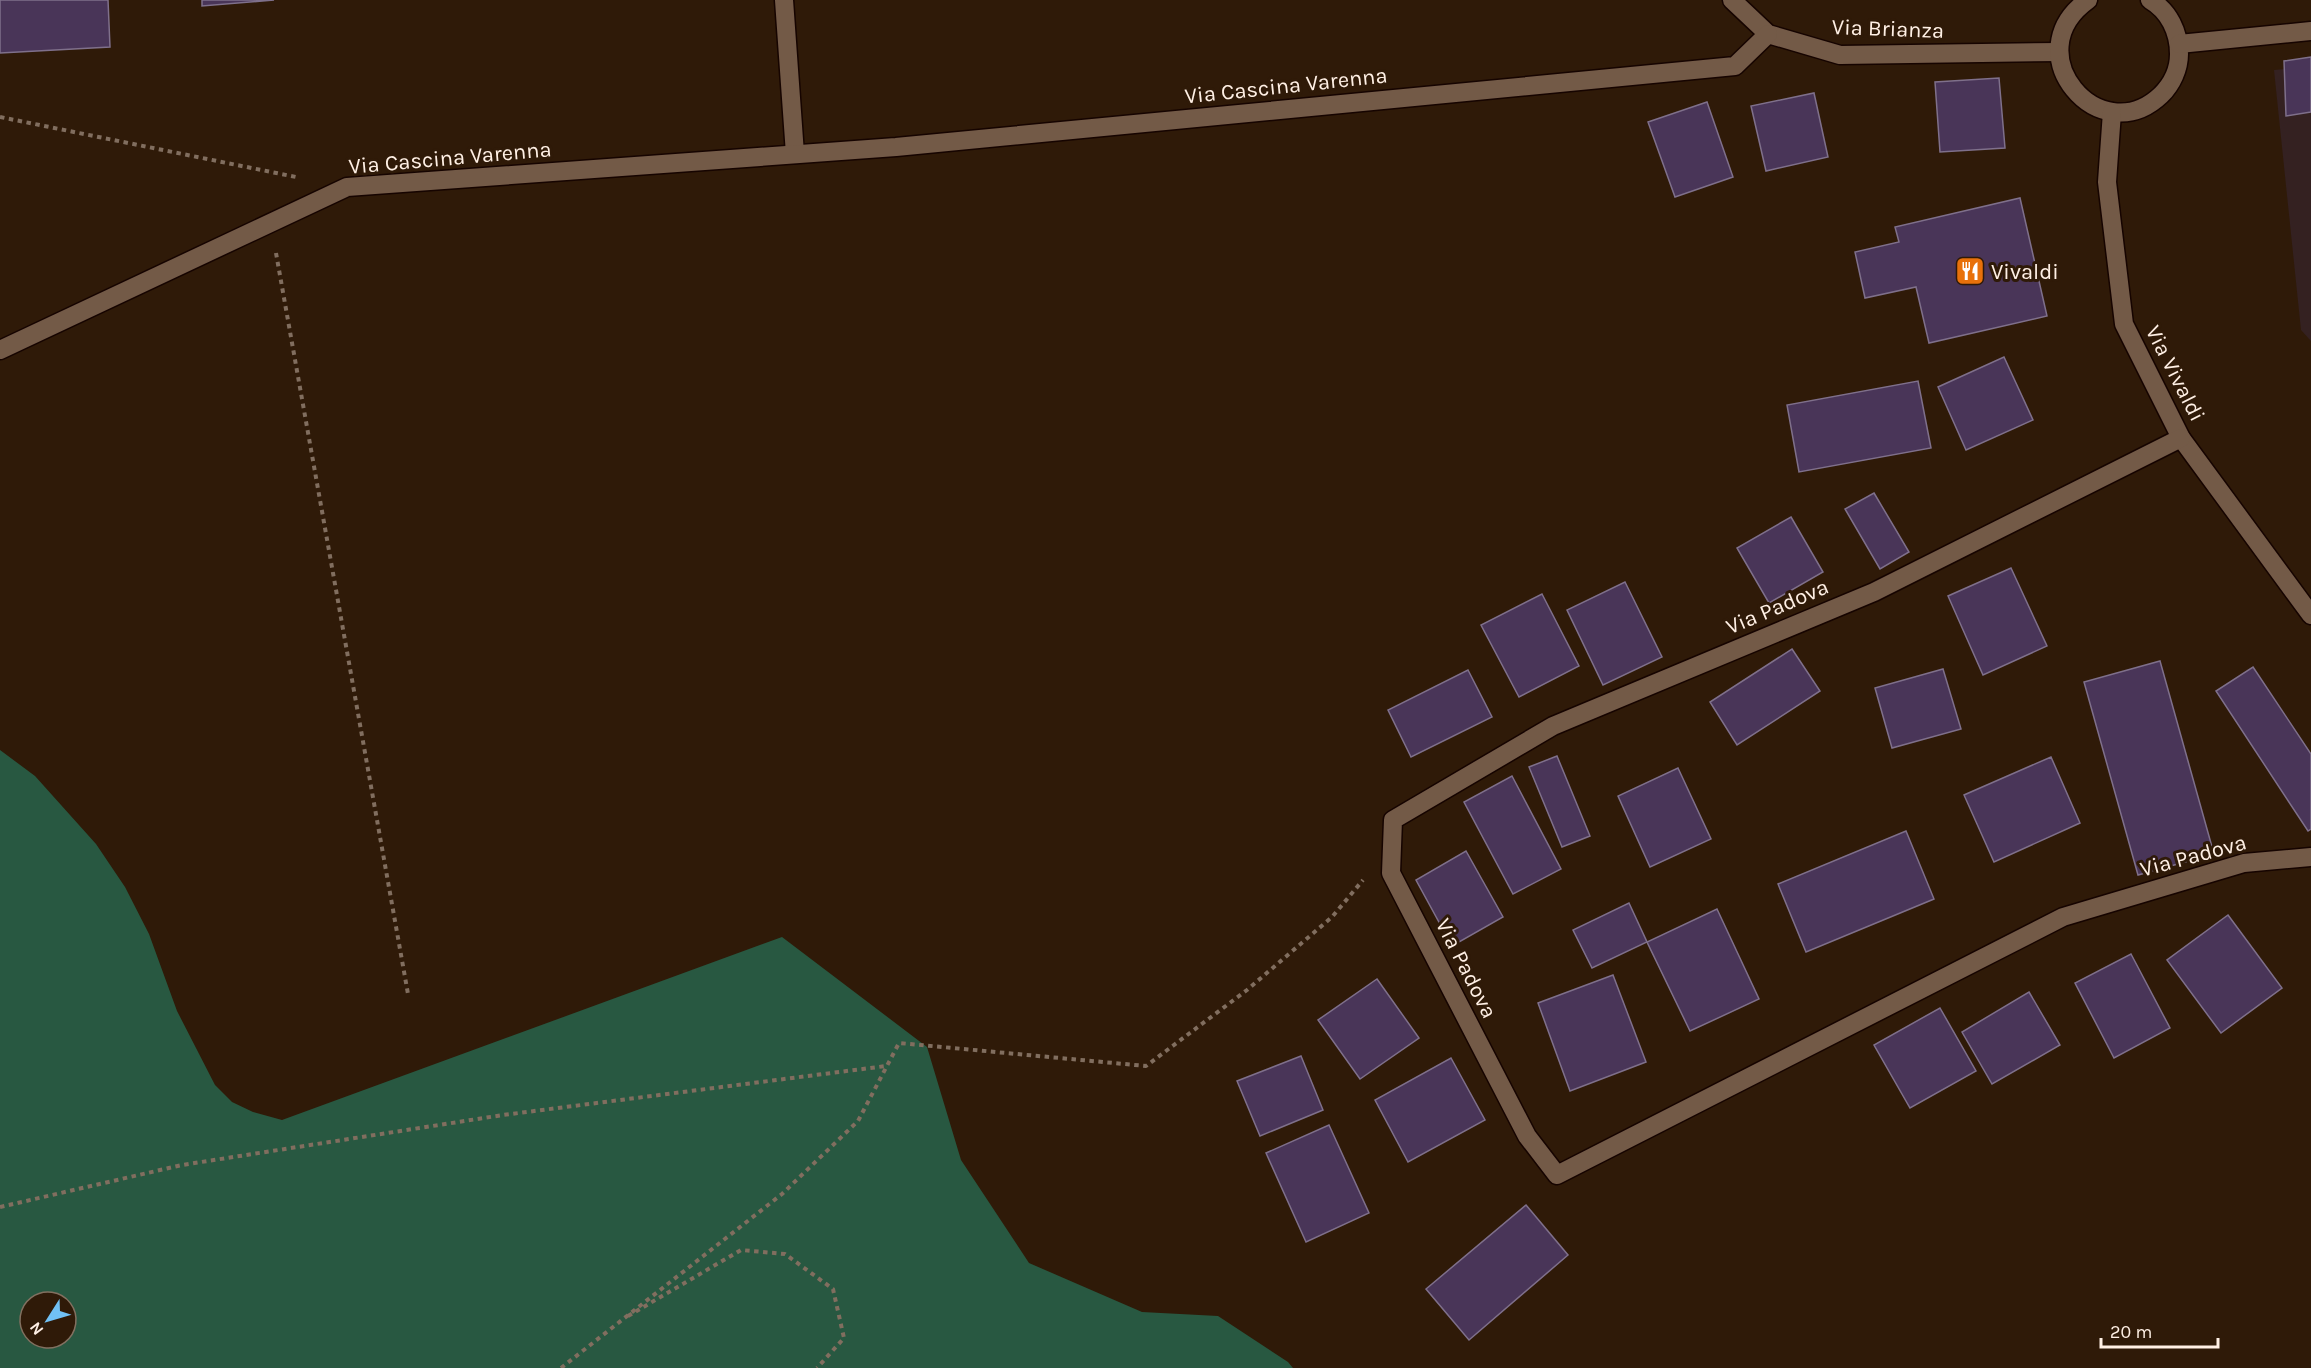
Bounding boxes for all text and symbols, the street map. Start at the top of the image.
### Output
street label: Via Brianza [1831,14,1945,44]
street label: Via Cascina Varenna [1183,62,1389,110]
street label: Via Cascina Varenna [348,136,553,180]
restaurant icon: Vivaldi [1954,255,1986,287]
place label: Vivaldi [1991,259,2059,285]
street label: Via Vivaldi [2140,321,2210,426]
street label: Via Padova [1722,574,1833,640]
street label: Via Padova [2137,829,2249,883]
street label: Via Padova [1430,914,1502,1023]
north arrow [18,1290,78,1350]
scale bar [2101,1311,2218,1349]
text: N [25,1318,47,1339]
text: 20 m [2110,1321,2152,1343]

